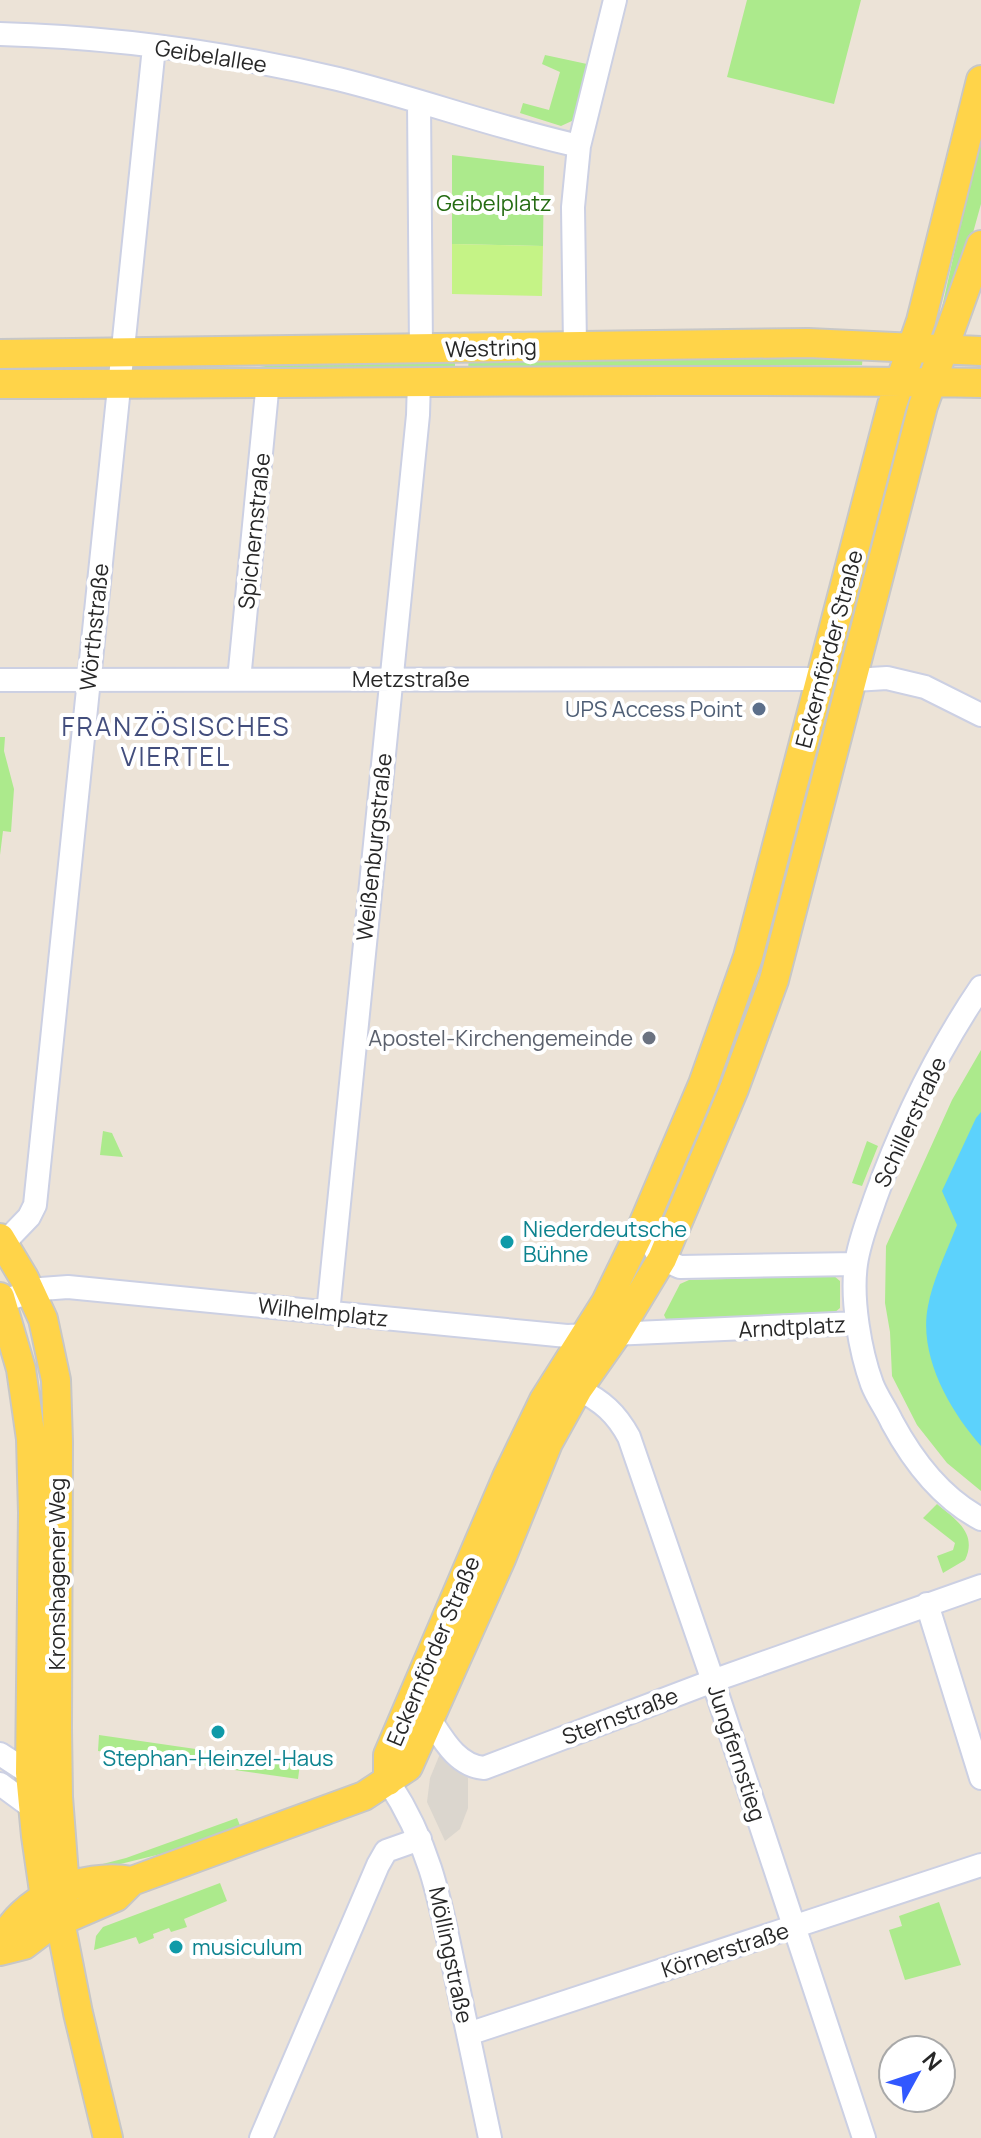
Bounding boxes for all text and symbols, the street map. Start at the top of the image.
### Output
street label: Geibelallee [153,32,269,80]
park label: Geibelplatz [436,188,552,218]
street label: Westring [445,331,537,365]
street label: Spichernstraße [231,451,277,611]
street label: Eckernförder Straße [788,547,870,751]
street label: Wörthstraße [72,562,116,692]
street label: Metzstraße [352,664,470,694]
place label: UPS Access Point [565,694,743,724]
marker: UPS Access Point [750,700,768,718]
district label: FRANZÖSISCHES VIERTEL [61,708,291,774]
street label: Weißenburgstraße [349,751,399,942]
place label: Apostel-Kirchengemeinde [368,1023,633,1053]
marker: Apostel-Kirchengemeinde [640,1029,658,1047]
street label: Schillerstraße [867,1052,953,1192]
place label: Niederdeutsche Bühne [523,1214,687,1269]
marker: Niederdeutsche Bühne [498,1233,516,1251]
street label: Wilhelmplatz [256,1290,390,1334]
street label: Arndtplatz [738,1309,846,1345]
street label: Kronshagener Weg [42,1478,72,1670]
street label: Eckernförder Straße [379,1551,487,1751]
street label: Sternstraße [558,1680,682,1752]
street label: Jungfernstieg [701,1681,773,1825]
marker: Stephan-Heinzel-Haus [209,1723,227,1741]
place label: Stephan-Heinzel-Haus [102,1743,334,1773]
street label: Möllingstraße [422,1884,480,2026]
street label: Körnerstraße [657,1915,793,1985]
place label: musiculum [192,1932,303,1962]
marker: musiculum [167,1938,185,1956]
north arrow [877,2034,957,2114]
text: N [916,2045,949,2077]

